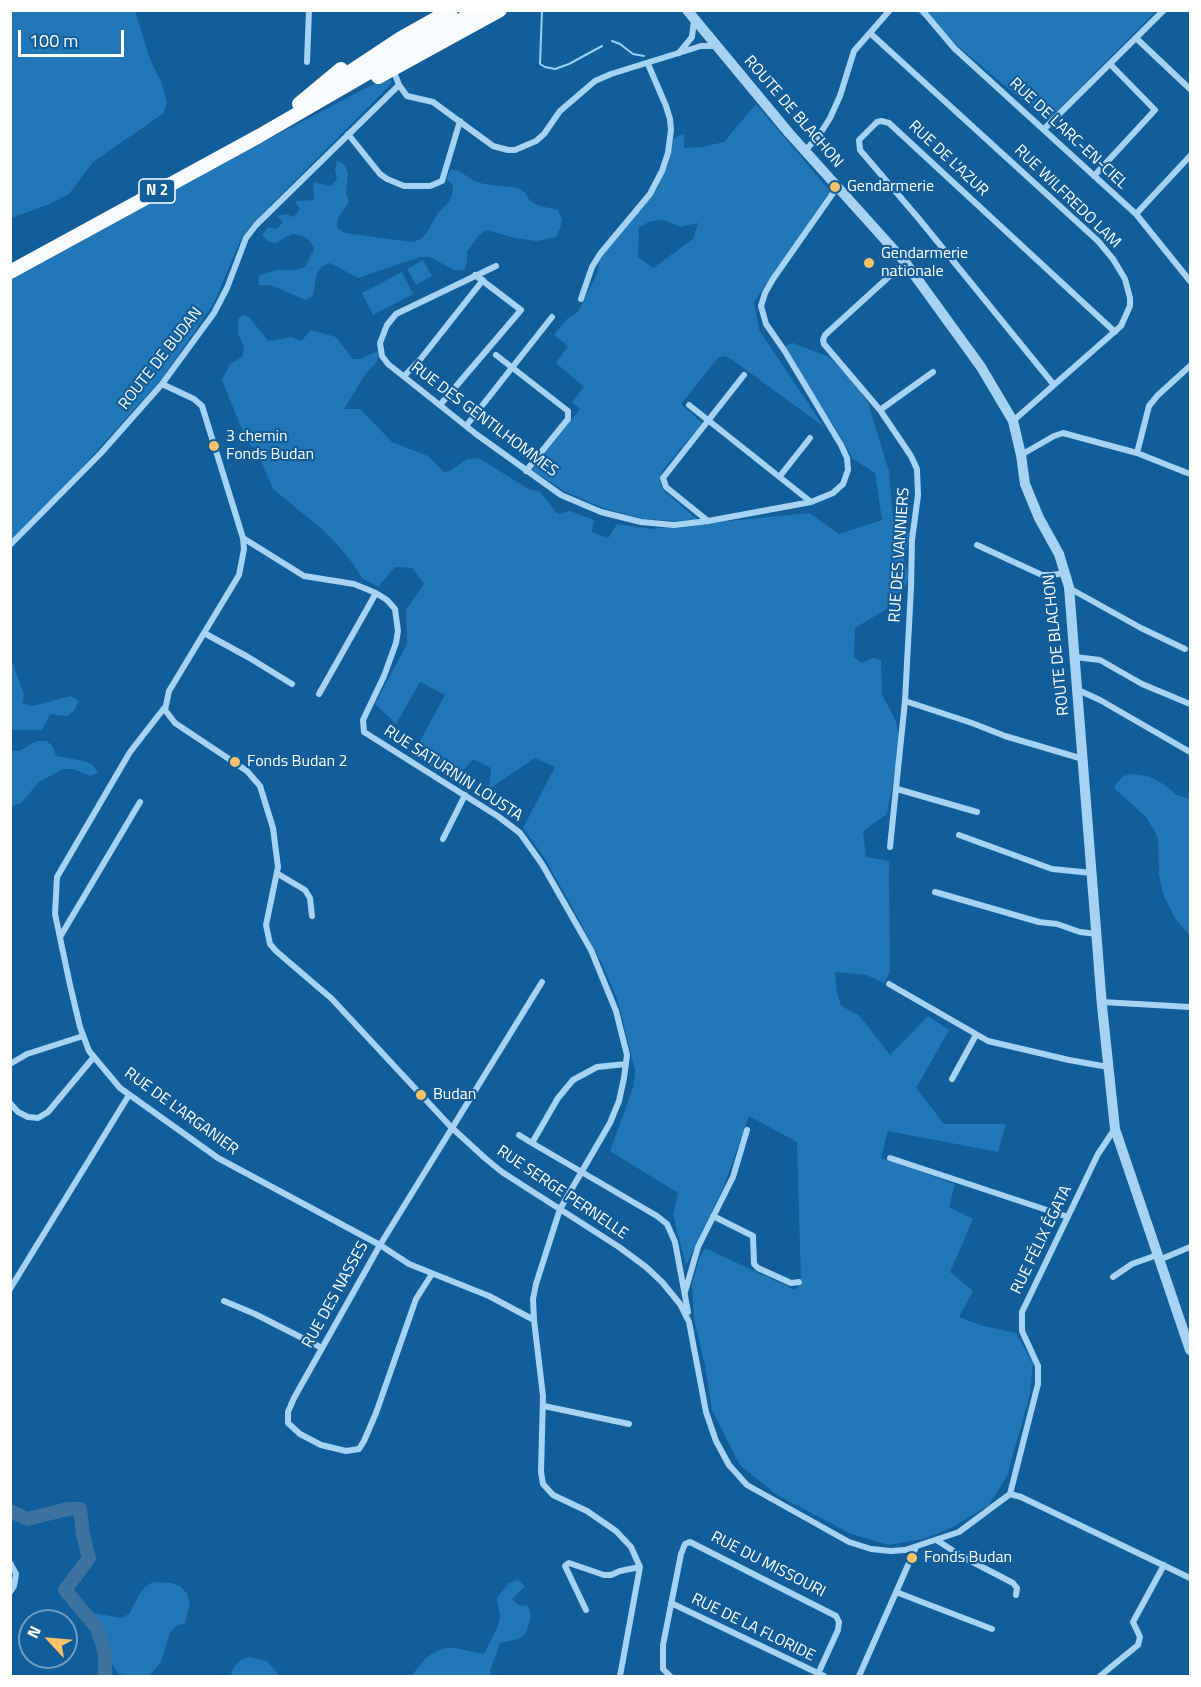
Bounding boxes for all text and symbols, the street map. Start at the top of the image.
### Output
scale bar [21,18,128,56]
text: 100 m [29,27,78,54]
street label: ROUTE DE BLACHON [739,52,847,172]
street label: RUE DE L'ARC-EN-CIEL [1005,74,1131,194]
street label: RUE DE L'AZUR [904,117,992,201]
street label: RUE WILFREDO LAM [1010,141,1124,253]
place label: Gendarmerie [847,177,934,197]
road number: N 2 [139,179,175,203]
marker: Gendarmerie [828,180,842,194]
place label: Gendarmerie nationale [881,244,968,282]
marker: Gendarmerie nationale [862,256,876,270]
street label: ROUTE DE BUDAN [115,304,207,414]
street label: RUE DES GENTILHOMMES [407,358,561,482]
place label: 3 chemin Fonds Budan [226,427,314,465]
marker: 3 chemin Fonds Budan [207,439,221,453]
street label: RUE DES VANNIERS [886,487,914,623]
street label: ROUTE DE BLACHON [1040,573,1074,717]
street label: RUE SATURNIN LOUSTA [380,722,526,826]
place label: Fonds Budan 2 [247,752,347,772]
marker: Fonds Budan 2 [228,755,242,769]
street label: RUE DE L'ARGANIER [120,1064,242,1160]
place label: Budan [433,1085,476,1105]
marker: Budan [414,1088,428,1102]
street label: RUE SERGE PERNELLE [493,1142,631,1244]
street label: RUE FÉLIX ÉGATA [1007,1183,1077,1297]
street label: RUE DES NASSES [299,1238,373,1352]
street label: RUE DU MISSOURI [707,1528,829,1602]
place label: Fonds Budan [924,1548,1012,1568]
marker: Fonds Budan [905,1551,919,1565]
street label: RUE DE LA FLORIDE [688,1590,818,1666]
north arrow [18,1609,78,1669]
text: N [20,1622,47,1642]

